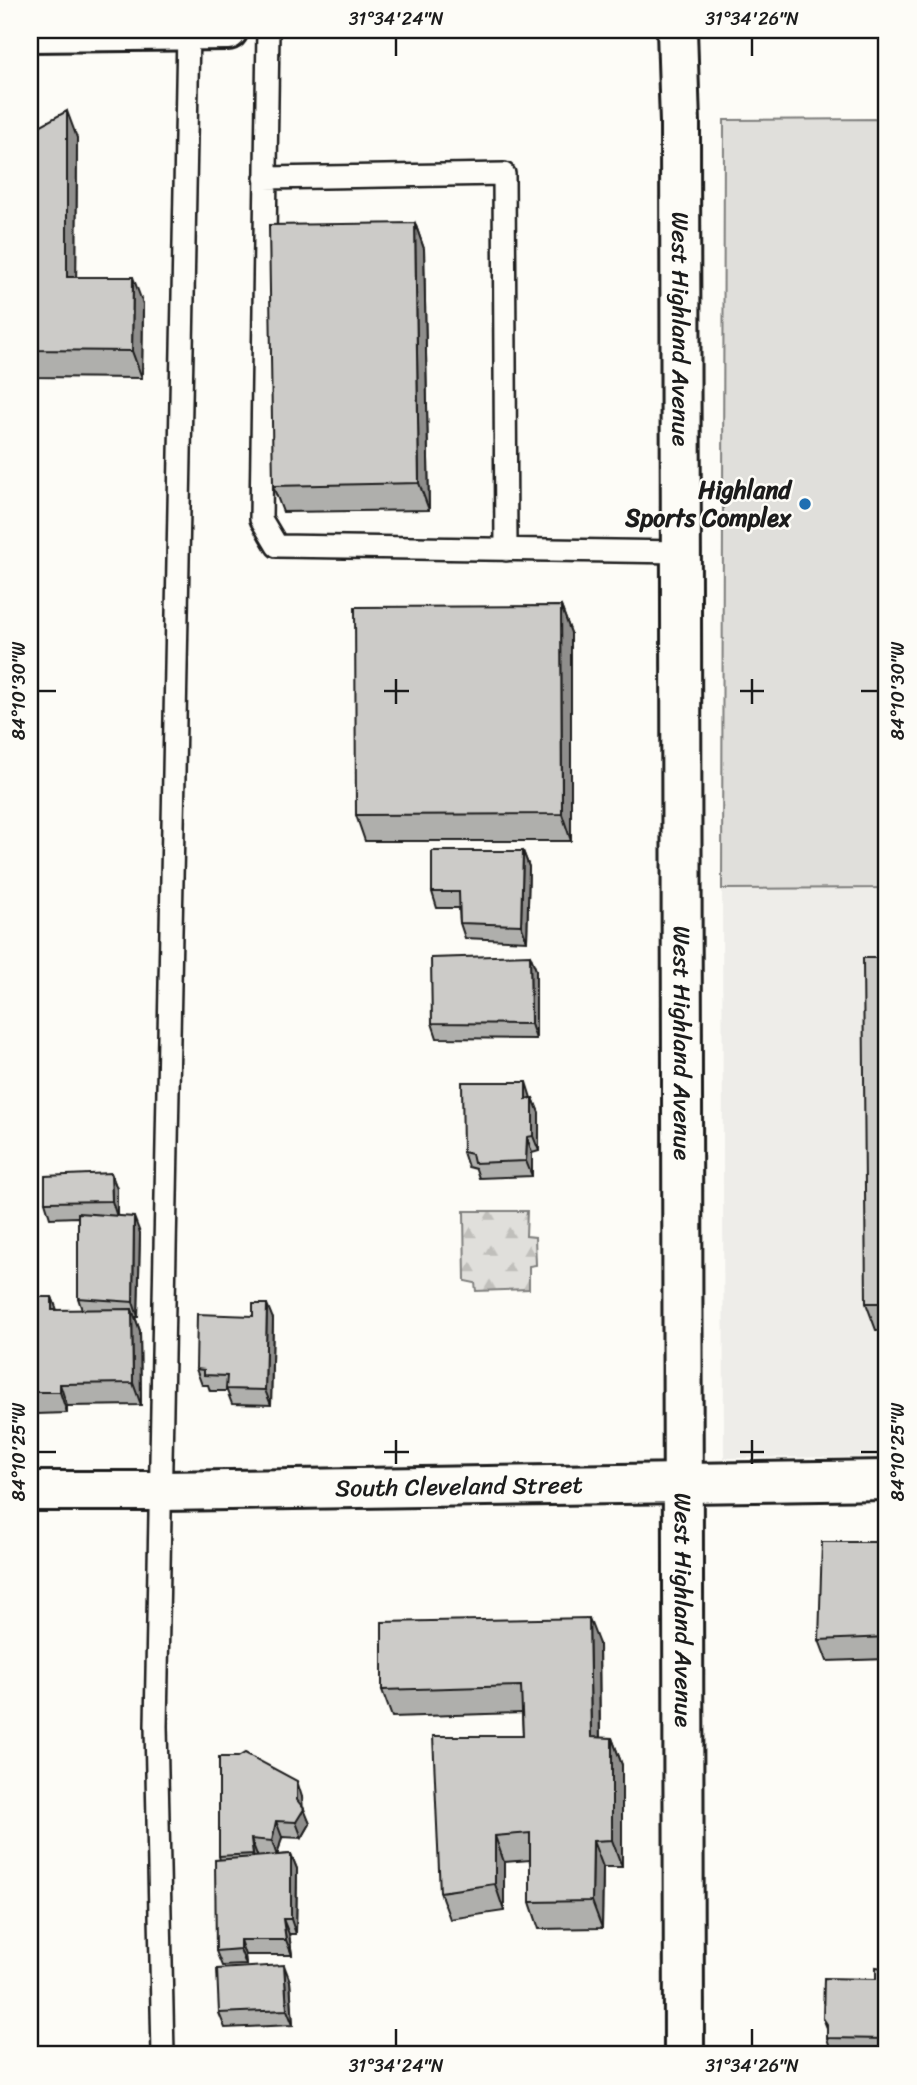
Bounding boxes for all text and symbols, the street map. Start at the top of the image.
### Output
text: 31°34'24"N [349,3,444,35]
text: 31°34'26"N [705,3,799,35]
street label: West Highland Avenue [659,212,702,447]
place label: Highland Sports Complex [624,469,793,539]
marker: Highland Sports Complex [797,496,813,512]
text: 84°10'30"W [3,641,35,740]
text: 84°10'30"W [882,641,914,740]
street label: West Highland Avenue [661,926,703,1161]
text: 84°10'25"W [3,1402,35,1501]
text: 84°10'25"W [882,1402,914,1501]
street label: South Cleveland Street [335,1464,583,1509]
street label: West Highland Avenue [662,1493,704,1728]
text: 31°34'24"N [349,2050,444,2082]
text: 31°34'26"N [705,2050,799,2082]

